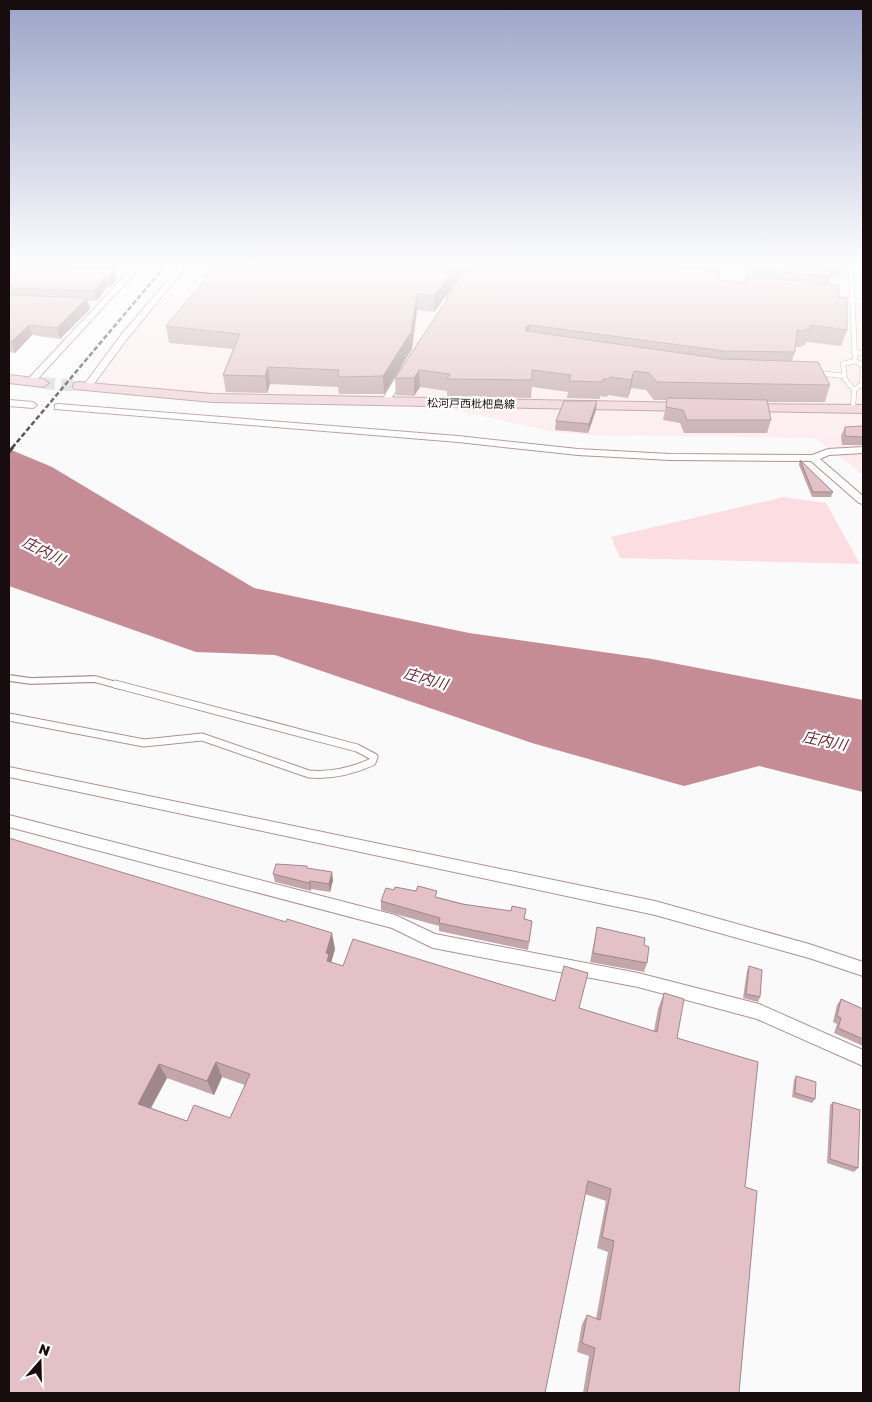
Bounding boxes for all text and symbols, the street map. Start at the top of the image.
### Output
street label: 松河戸西枇杷島線 [427,396,515,410]
water label: 庄内川 [20,532,70,569]
water label: 庄内川 [402,663,452,693]
water label: 庄内川 [801,727,851,754]
north arrow [15,1337,65,1387]
text: N [37,1340,53,1359]

